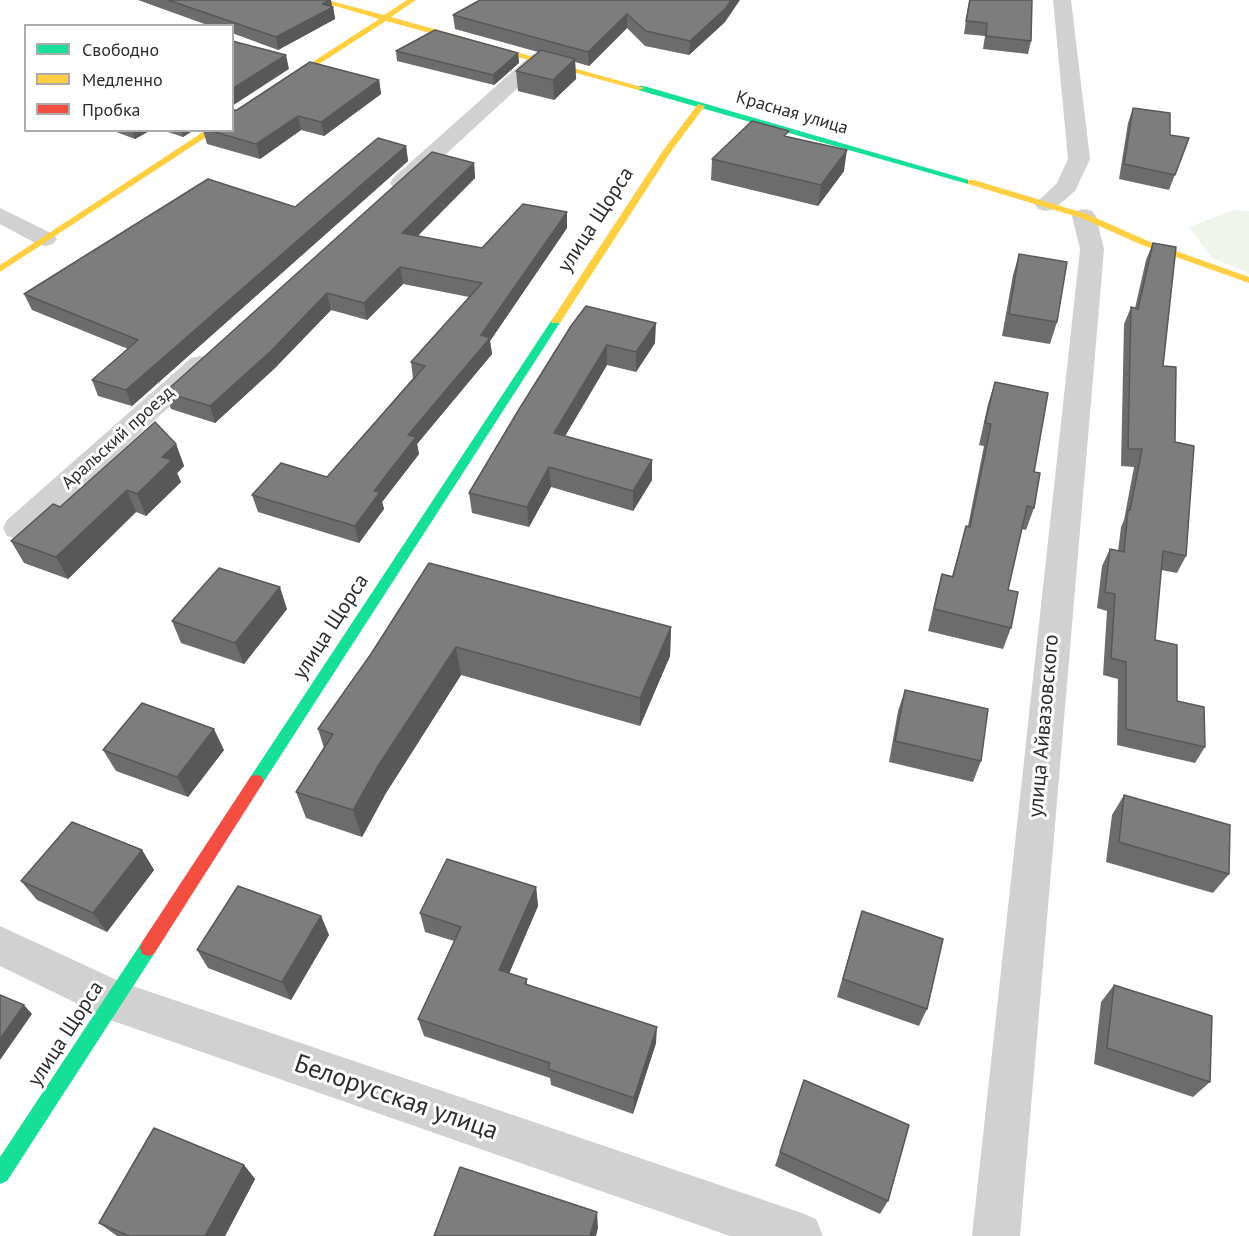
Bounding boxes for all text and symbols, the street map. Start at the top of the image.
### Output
legend [24,24,234,132]
text: Свободно [82,38,159,61]
text: Медленно [82,68,163,91]
street label: Красная улица [733,87,851,139]
text: Пробка [82,98,140,121]
street label: улица Щорса [553,163,639,277]
street label: Аральский проезд [57,382,179,494]
street label: улица Щорса [288,570,374,684]
street label: улица Айвазовского [1023,633,1065,819]
street label: улица Щорса [23,977,109,1091]
street label: Белорусская улица [290,1049,502,1147]

